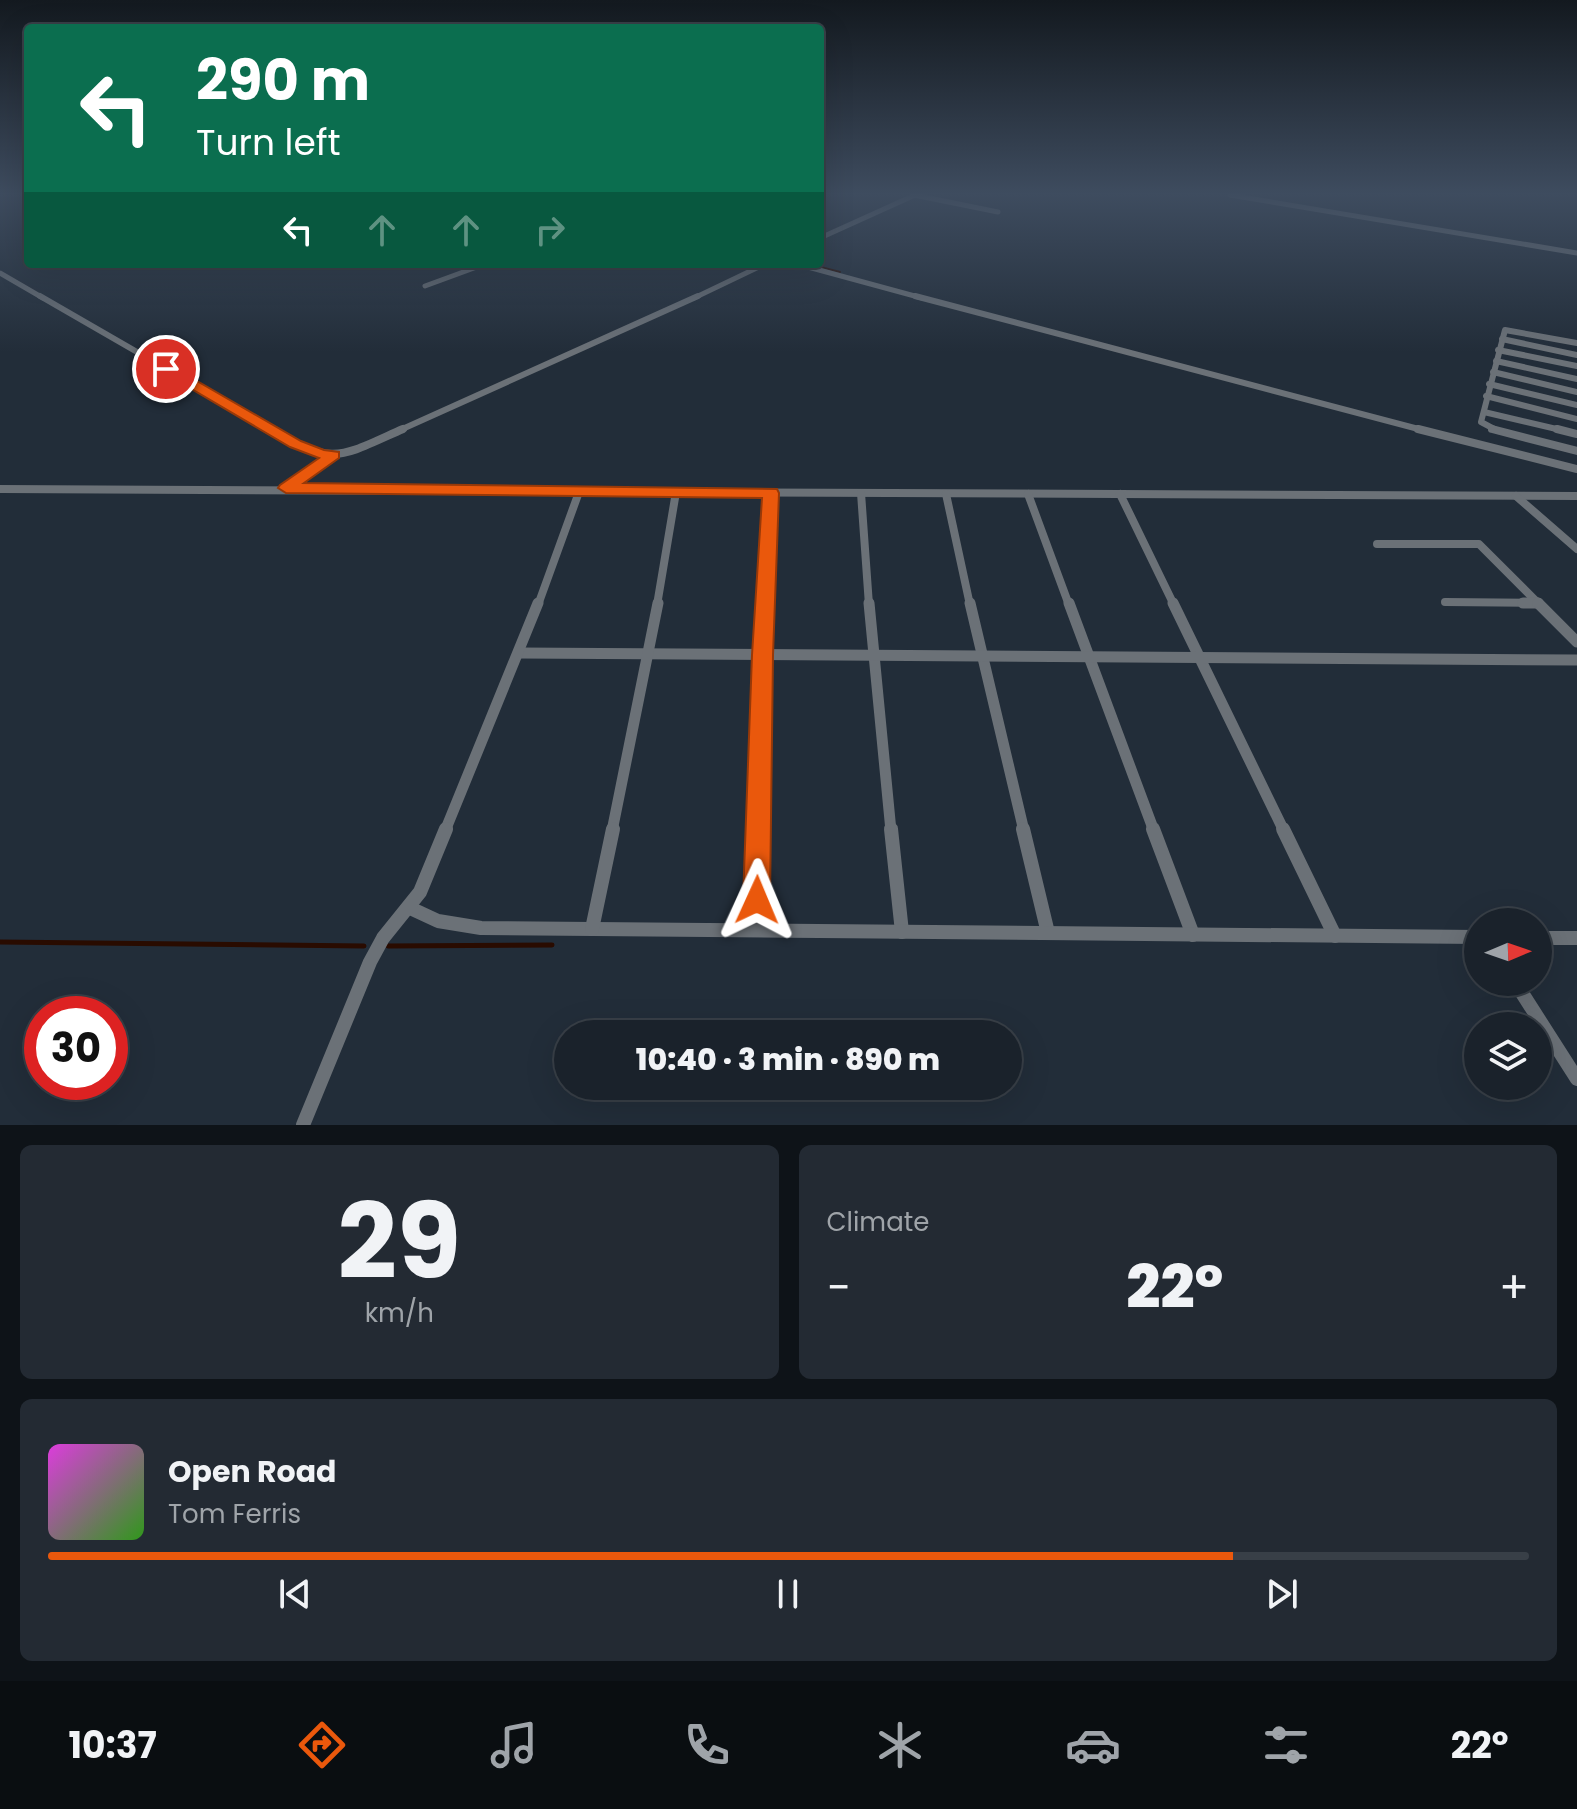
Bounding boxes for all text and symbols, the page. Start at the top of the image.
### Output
text: 290 m [196,41,370,120]
icon: left [64,56,168,160]
text: Turn left [196,117,341,168]
icon: left [276,208,320,252]
icon: ahead [360,208,404,252]
icon: ahead [444,208,488,252]
icon: right [528,208,572,252]
pin [132,335,200,403]
icon: arrive [144,347,188,391]
position arrow [715,858,799,942]
north arrow [1464,908,1552,996]
map controls [1464,908,1552,1100]
speed limit sign: 30 [24,996,128,1100]
button: layers [1464,1012,1552,1100]
text: 10:40 · 3 min · 890 m [636,1038,940,1081]
text: 29 [338,1169,461,1314]
text: Climate [827,1204,929,1240]
text: 22° [1126,1245,1223,1329]
text: − [827,1257,851,1318]
text: + [1499,1257,1529,1318]
text: km/h [365,1295,434,1331]
text: Open Road [168,1450,336,1493]
text: Tom Ferris [168,1496,301,1532]
icon: previous [273,1572,317,1616]
icon: pause [766,1572,810,1616]
icon: next [1260,1572,1304,1616]
icon: directions [294,1717,350,1773]
icon: music [486,1717,542,1773]
icon: phone [679,1717,735,1773]
icon: climate [872,1717,928,1773]
icon: car [1065,1717,1121,1773]
icon: filters [1258,1717,1314,1773]
text: 10:37 [68,1720,157,1771]
text: 22° [1451,1720,1509,1771]

